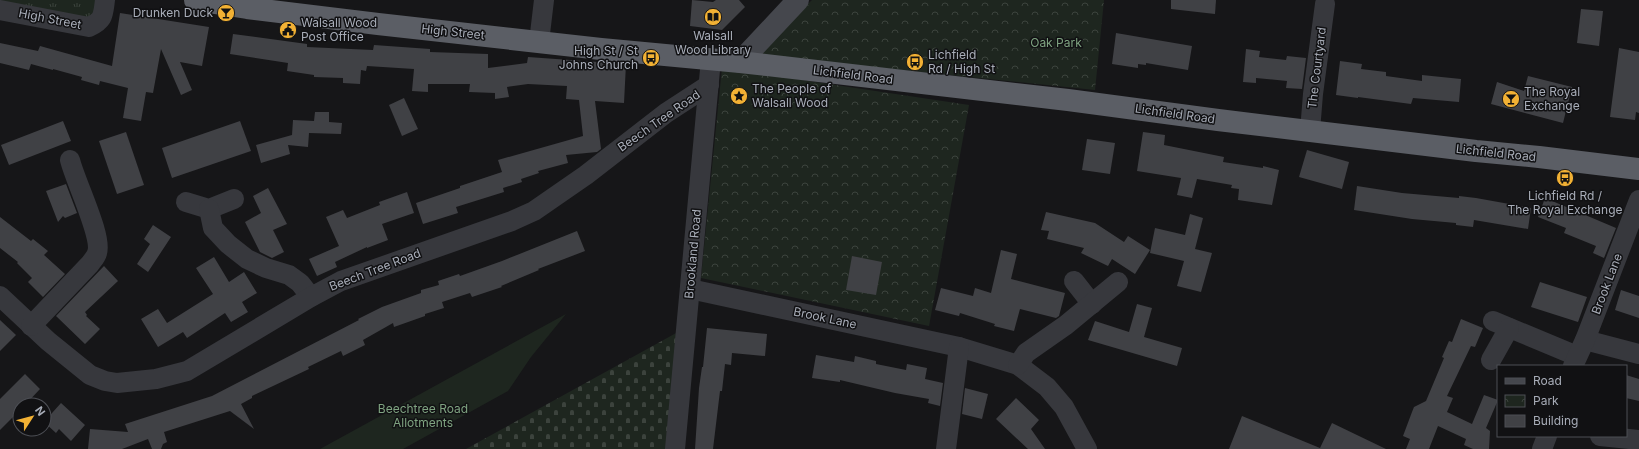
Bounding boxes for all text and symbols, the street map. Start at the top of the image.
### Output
bar icon: Drunken Duck [216,3,236,23]
street label: High Street [17,5,83,32]
place label: Drunken Duck [133,5,213,20]
library icon: Walsall Wood Library [703,7,723,27]
place label: Walsall Wood Post Office [301,15,377,44]
public building icon: Walsall Wood Post Office [278,20,298,40]
street label: High Street [421,21,485,42]
street label: The Courtyard [1304,26,1329,110]
place label: Walsall Wood Library [675,28,751,57]
park label: Oak Park [1030,35,1082,50]
place label: High St / St Johns Church [559,43,638,72]
place label: Lichfield Rd / High St [928,47,995,76]
bus stop icon: High St / St Johns Church [641,48,661,68]
bus stop icon: Lichfield Rd / High St [905,52,925,72]
street label: Lichfield Road [812,62,894,87]
place label: The People of Walsall Wood [752,81,832,110]
place label: The Royal Exchange [1524,84,1580,113]
place icon: The People of Walsall Wood [729,86,749,106]
street label: Beech Tree Road [615,87,703,155]
bar icon: The Royal Exchange [1501,89,1521,109]
street label: Lichfield Road [1134,100,1216,127]
street label: Lichfield Road [1455,141,1537,164]
bus stop icon: Lichfield Rd / The Royal Exchange [1555,168,1575,188]
place label: Lichfield Rd / The Royal Exchange [1507,188,1623,217]
street label: Brookland Road [681,209,704,299]
street label: Beech Tree Road [327,245,423,294]
street label: Brook Lane [1588,251,1625,316]
street label: Brook Lane [792,304,858,332]
legend [1497,365,1627,437]
text: Road [1533,373,1562,388]
text: Park [1533,393,1559,408]
north arrow [12,397,52,437]
park label: Beechtree Road Allotments [378,401,468,430]
text: N [32,404,48,419]
text: Building [1533,413,1578,428]

